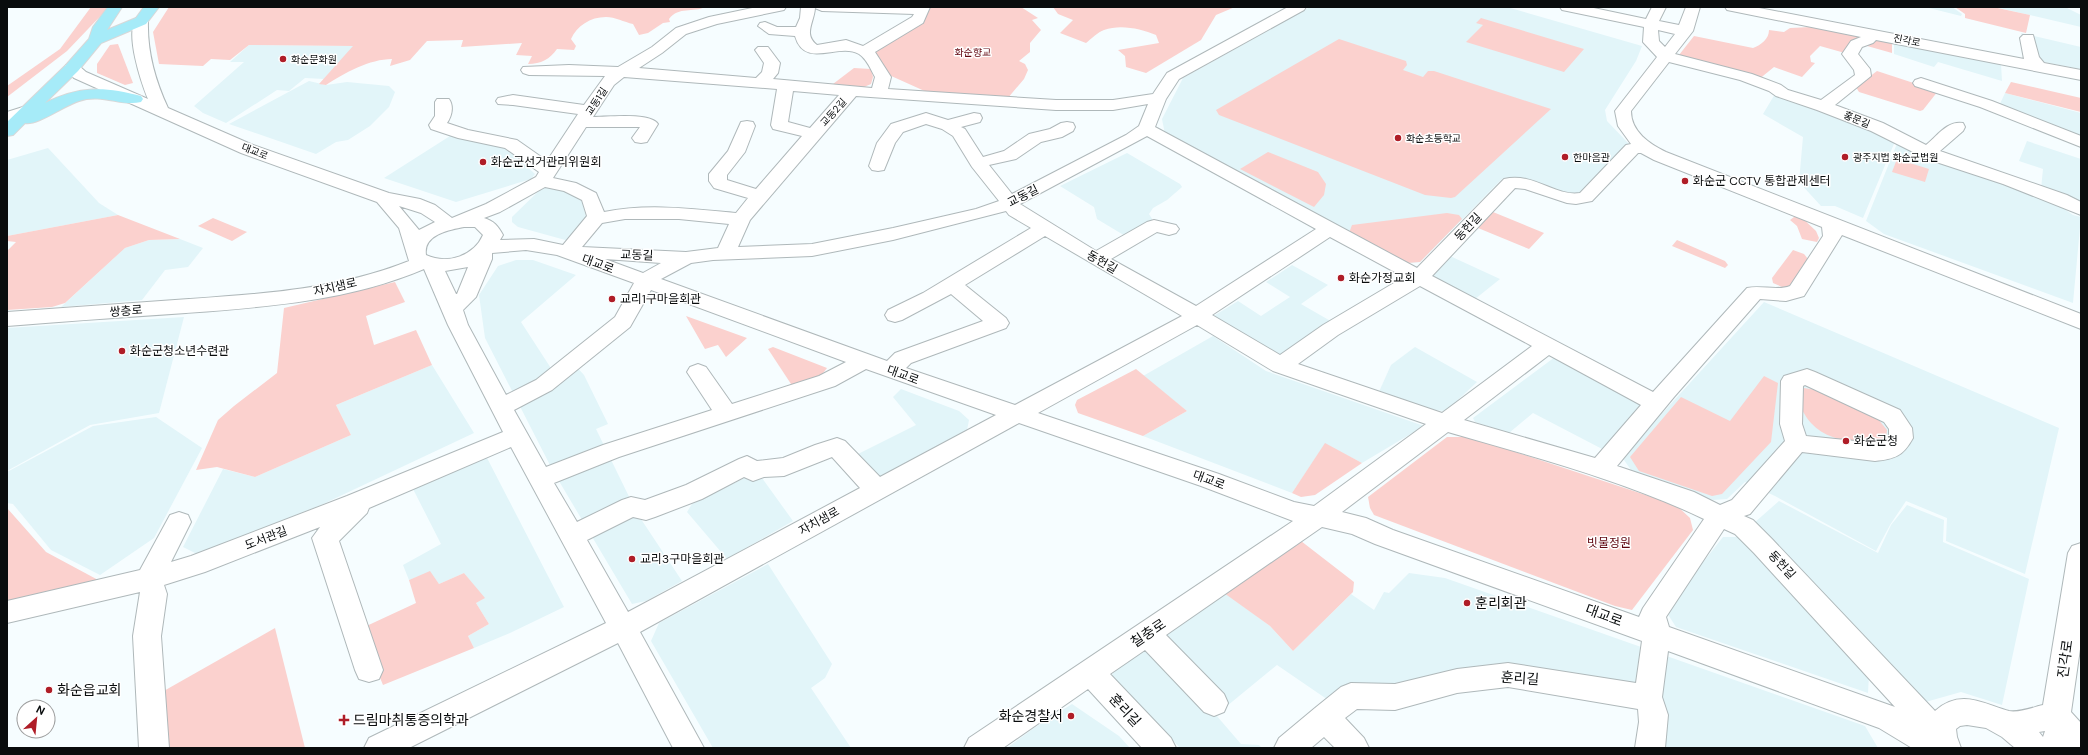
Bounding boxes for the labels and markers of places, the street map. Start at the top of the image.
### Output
place label: 화순문화원 [291,53,337,66]
marker: 화순문화원 [278,54,288,64]
place label: 화순초등학교 [1406,132,1461,145]
marker: 화순초등학교 [1393,133,1403,143]
place label: 한마음관 [1573,151,1611,164]
place label: 광주지법 화순군법원 [1853,151,1938,164]
marker: 한마음관 [1560,152,1570,162]
marker: 광주지법 화순군법원 [1840,152,1850,162]
place label: 화순군선거관리위원회 [491,154,601,170]
marker: 화순군선거관리위원회 [478,157,488,167]
place label: 화순군 CCTV 통합관제센터 [1693,173,1831,189]
marker: 화순군 CCTV 통합관제센터 [1680,176,1690,186]
place label: 화순가정교회 [1349,270,1415,286]
marker: 화순가정교회 [1336,273,1346,283]
place label: 교리1구마을회관 [620,291,701,307]
marker: 교리1구마을회관 [607,294,617,304]
place label: 화순군청소년수련관 [130,343,229,359]
marker: 화순군청소년수련관 [117,346,127,356]
place label: 화순군청 [1854,433,1898,449]
marker: 화순군청 [1841,436,1851,446]
place label: 교리3구마을회관 [640,551,724,567]
marker: 교리3구마을회관 [627,554,637,564]
place label: 훈리회관 [1475,594,1527,612]
marker: 훈리회관 [1462,598,1472,608]
place label: 화순읍교회 [57,681,121,699]
marker: 화순읍교회 [44,685,54,695]
place label: 화순경찰서 [999,707,1063,725]
place label: 드림마취통증의학과 [353,711,469,729]
marker: 화순경찰서 [1066,711,1076,721]
marker: 드림마취통증의학과 [338,714,350,726]

